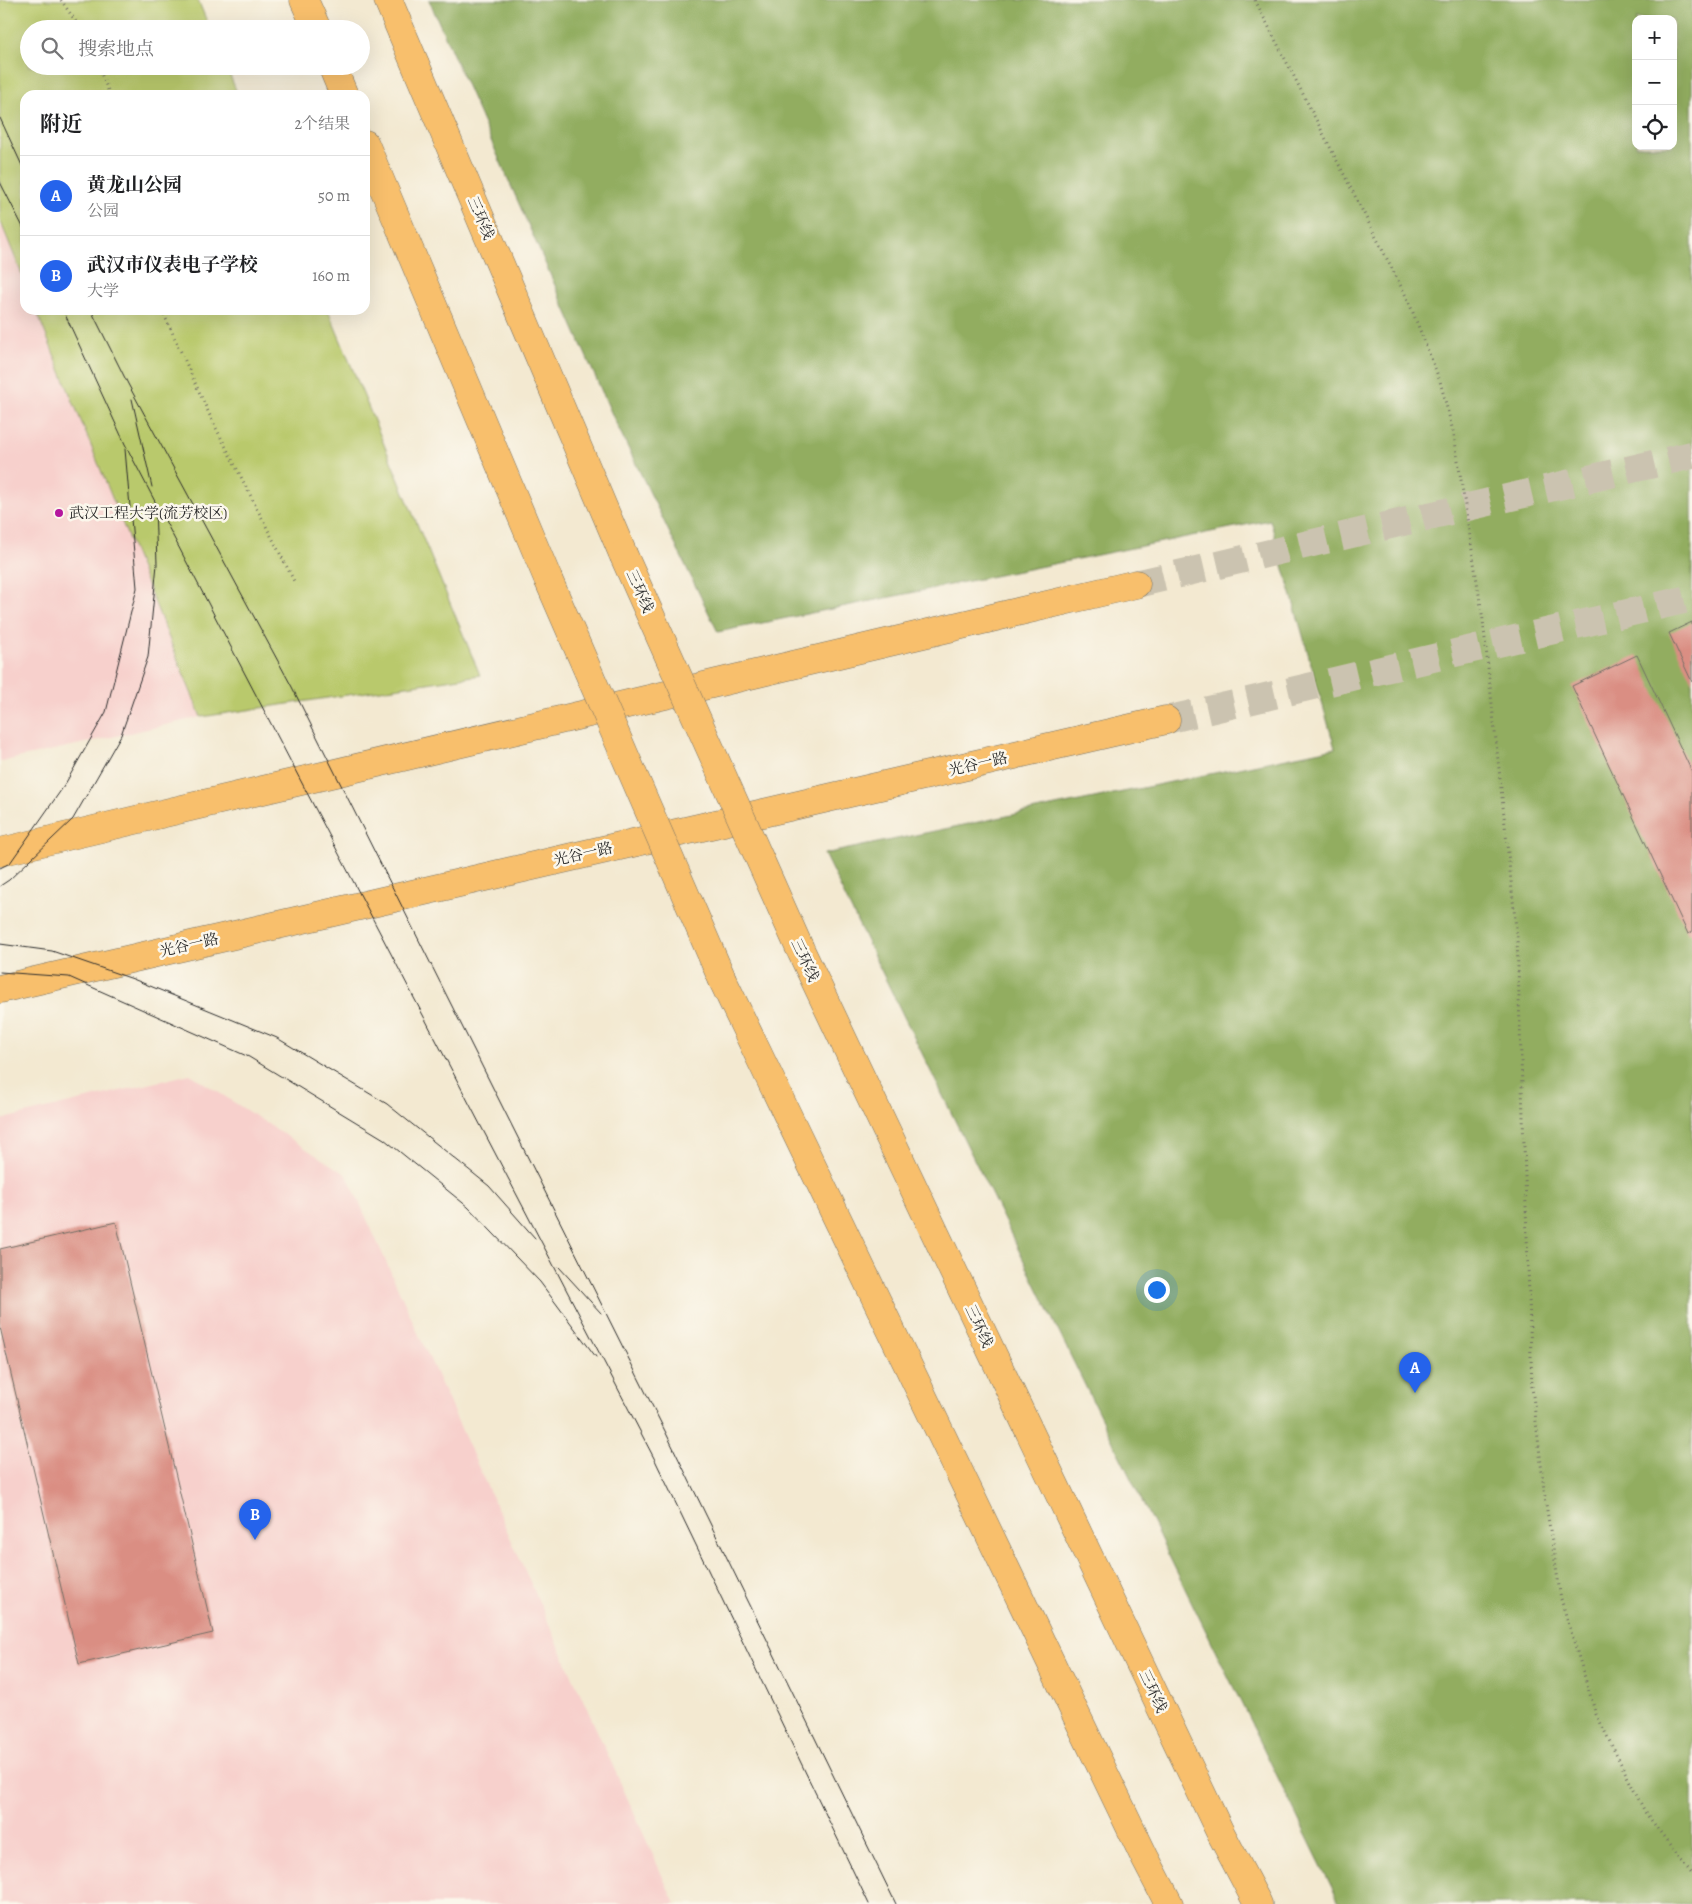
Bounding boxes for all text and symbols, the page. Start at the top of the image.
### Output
map controls [1632,15,1677,150]
button: + [1632,15,1677,60]
search box [20,20,370,75]
icon: search [38,34,66,62]
text: 搜索地点 [78,36,154,62]
button: − [1632,60,1677,105]
button: locate [1632,105,1677,150]
text: 附近 [40,110,82,138]
text: 2个结果 [294,113,350,135]
text: 黄龙山公园 [87,172,182,198]
text: A [51,185,61,207]
text: 50 m [318,185,350,207]
street label: 三环线 [463,193,499,243]
text: 公园 [87,200,119,222]
text: 武汉市仪表电子学校 [87,252,258,278]
text: B [51,265,61,287]
text: 160 m [312,265,350,287]
text: 大学 [87,280,119,302]
place label: 武汉工程大学(流芳校区) [69,503,227,523]
marker: 武汉工程大学(流芳校区) [53,507,65,519]
street label: 三环线 [622,566,658,616]
street label: 光谷一路 [947,748,1009,780]
street label: 光谷一路 [552,838,614,870]
street label: 光谷一路 [158,929,220,961]
street label: 三环线 [786,935,824,985]
your location [1144,1277,1170,1303]
street label: 三环线 [960,1301,998,1351]
pin: A [1399,1352,1431,1393]
pin: B [239,1499,271,1540]
street label: 三环线 [1134,1666,1172,1716]

